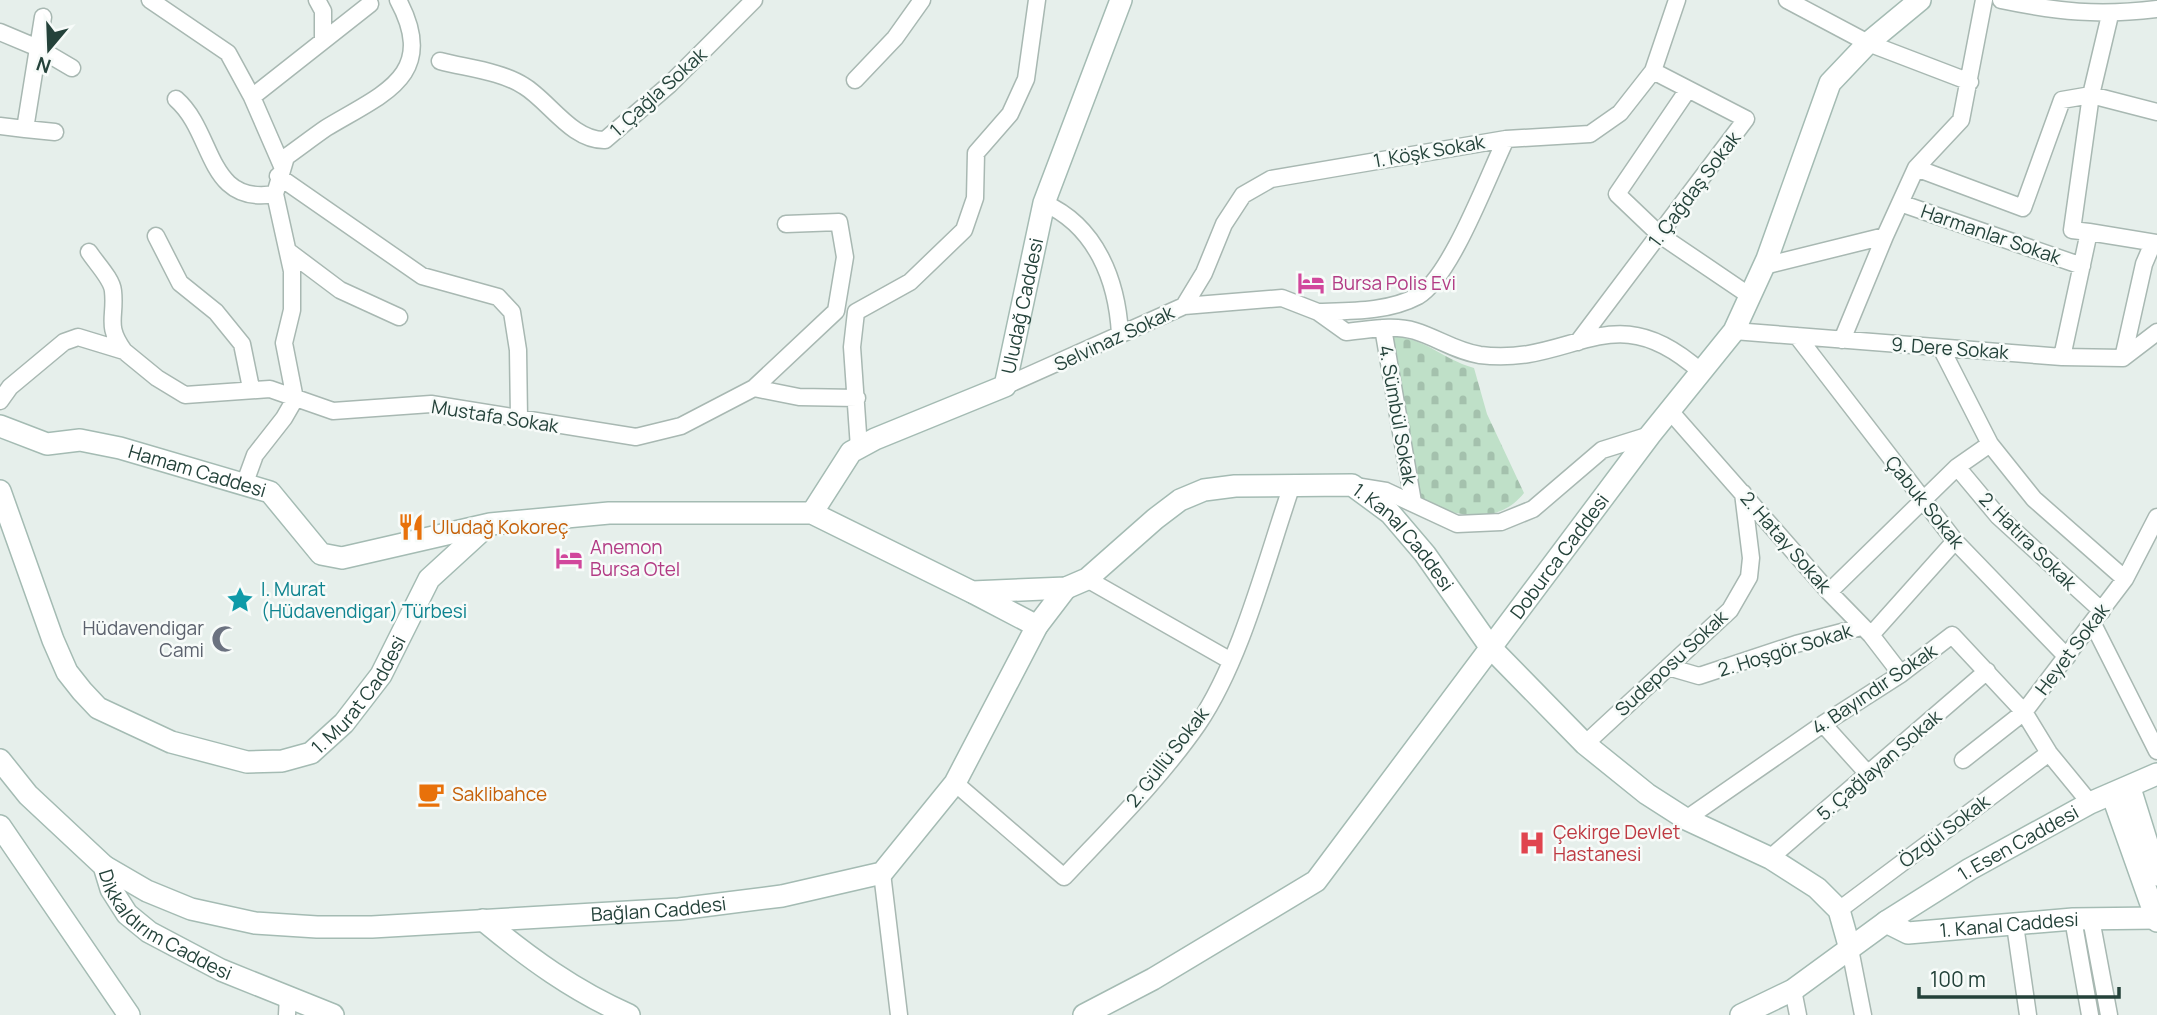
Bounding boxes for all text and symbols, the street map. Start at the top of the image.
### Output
north arrow [14,14,84,84]
street label: 1. Çağla Sokak [604,41,712,142]
text: N [33,51,54,80]
street label: 1. Çağdaş Sokak [1642,125,1746,252]
street label: 1. Köşk Sokak [1371,128,1487,174]
street label: Harmanlar Sokak [1918,198,2065,270]
street label: Uludağ Caddesi [995,236,1049,376]
hotel icon: Bursa Polis Evi [1296,268,1326,298]
place label: Bursa Polis Evi [1332,270,1456,296]
street label: Selvinaz Sokak [1050,299,1179,377]
street label: 9. Dere Sokak [1890,331,2010,365]
street label: 4. Sümbül Sokak [1373,343,1423,488]
street label: Mustafa Sokak [429,393,561,439]
street label: Hamam Caddesi [125,438,269,503]
street label: Çabuk Sokak [1880,450,1971,554]
street label: 1. Kanal Caddesi [1347,477,1460,596]
street label: 2. Hatay Sokak [1735,486,1838,599]
street label: 2. Hatıra Sokak [1973,486,2083,596]
street label: Doburca Caddesi [1504,488,1615,624]
restaurant icon: Uludağ Kokoreç [396,512,426,542]
place label: Uludağ Kokoreç [432,514,568,540]
place label: Anemon Bursa Otel [590,534,680,582]
hotel icon: Anemon Bursa Otel [554,543,584,573]
place label: I. Murat (Hüdavendigar) Türbesi [261,576,467,624]
place icon: I. Murat (Hüdavendigar) Türbesi [225,585,255,615]
street label: Heyet Sokak [2029,597,2115,700]
street label: Sudeposu Sokak [1609,604,1733,722]
place label: Hüdavendigar Cami [83,615,204,663]
street label: 2. Hoşgör Sokak [1715,617,1856,683]
mosque icon: Hüdavendigar Cami [210,624,240,654]
street label: 1. Murat Caddesi [306,631,412,760]
street label: 4. Bayındır Sokak [1806,637,1942,740]
street label: 2. Güllü Sokak [1120,701,1215,812]
street label: 5. Çağlayan Sokak [1811,703,1947,826]
cafe icon: Saklibahce [416,779,446,809]
place label: Saklibahce [452,781,547,807]
street label: Özgül Sokak [1893,788,1995,874]
street label: 1. Esen Caddesi [1953,799,2083,887]
place label: Çekirge Devlet Hastanesi [1553,819,1680,867]
hospital icon: Çekirge Devlet Hastanesi [1517,828,1547,858]
street label: Dikkaldırım Caddesi [93,866,236,986]
street label: Bağlan Caddesi [590,890,728,927]
street label: 1. Kanal Caddesi [1939,906,2079,943]
scale bar [1919,956,2118,1000]
text: 100 m [1930,965,1986,993]

